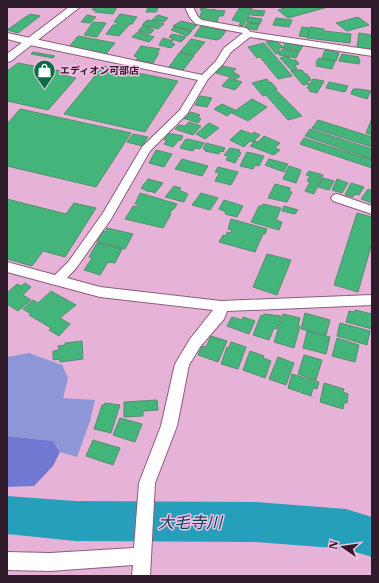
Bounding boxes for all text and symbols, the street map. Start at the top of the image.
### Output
shop icon: エディオン可部店 [32,57,58,90]
place label: エディオン可部店 [60,64,139,77]
water label: 大毛寺川 [158,512,224,532]
north arrow [323,527,363,567]
text: N [325,539,341,551]

